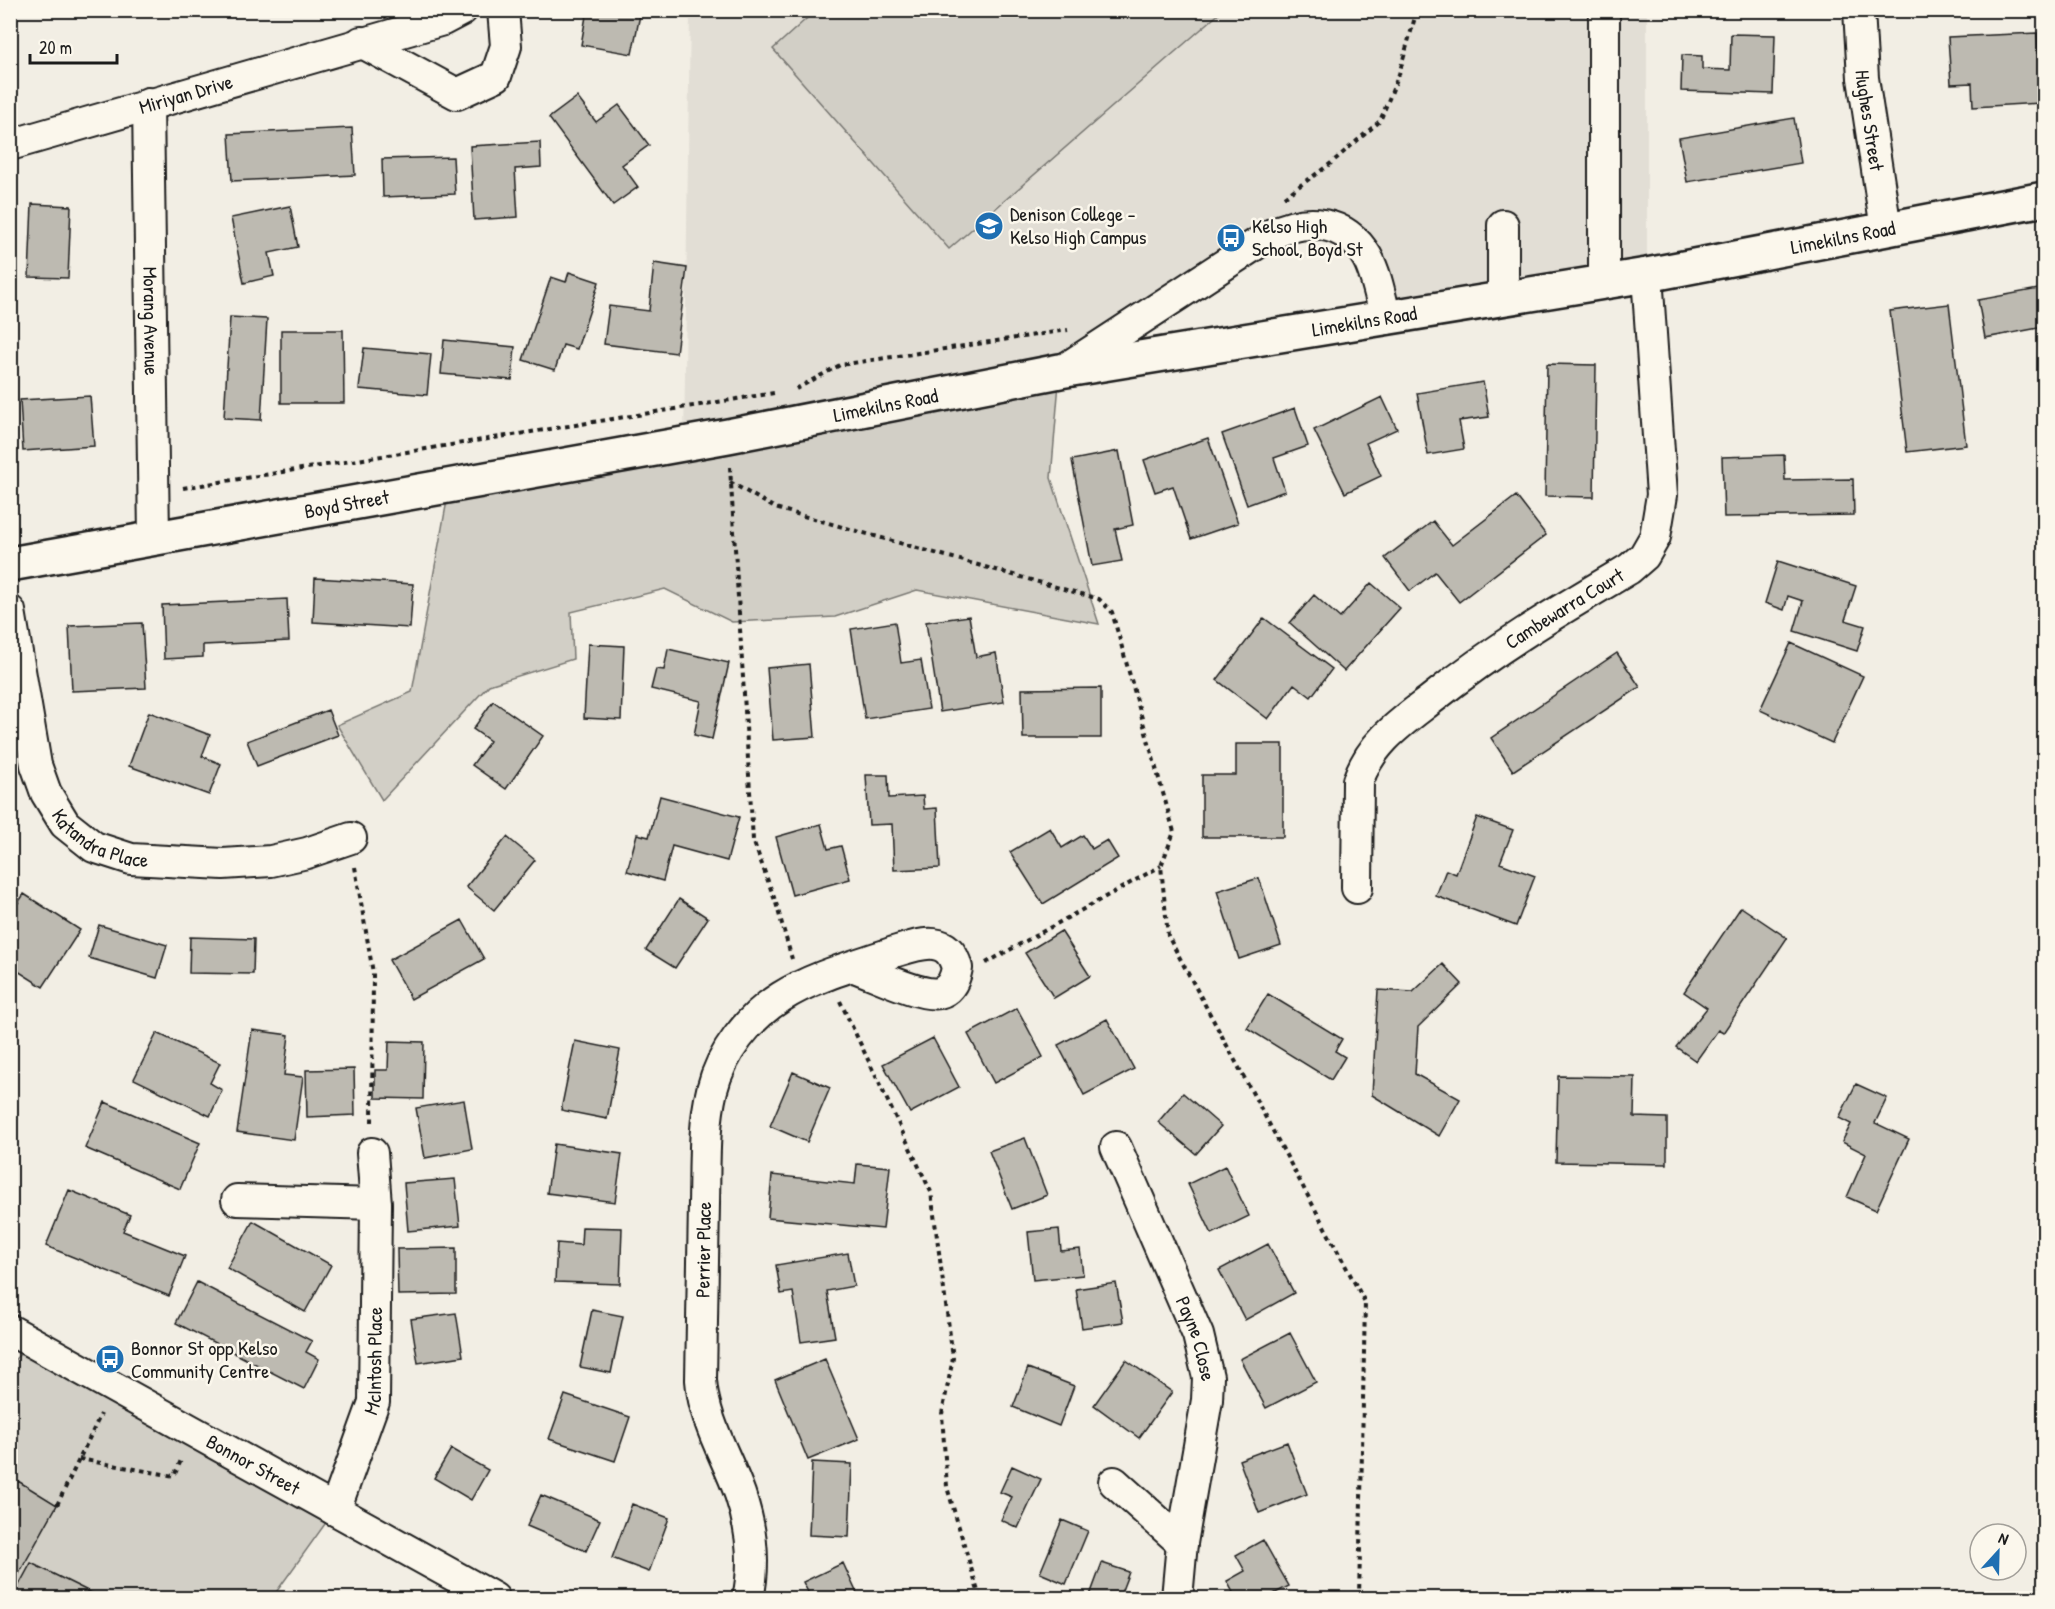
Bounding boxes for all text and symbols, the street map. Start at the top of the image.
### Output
scale bar [30,27,117,65]
text: 20 m [39,35,72,60]
street label: Miriyan Drive [136,67,236,120]
street label: Hughes Street [1850,69,1891,174]
place label: Denison College - Kelso High Campus [1010,200,1147,250]
school or university icon: Denison College - Kelso High Campus [973,210,1005,242]
place label: Kelso High School, Boyd St [1252,212,1364,262]
street label: Limekilns Road [1788,214,1898,260]
bus stop icon: Kelso High School, Boyd St [1215,222,1247,254]
street label: Morang Avenue [137,266,166,376]
street label: Limekilns Road [1310,299,1419,343]
street label: Limekilns Road [831,381,940,428]
street label: Boyd Street [302,482,392,524]
street label: Cambewarra Court [1499,561,1630,655]
street label: Katandra Place [46,803,149,873]
street label: Perrier Place [688,1201,717,1298]
street label: Payne Close [1170,1292,1222,1383]
street label: McIntosh Place [357,1307,388,1418]
place label: Bonnor St opp Kelso Community Centre [131,1334,278,1384]
bus stop icon: Bonnor St opp Kelso Community Centre [94,1343,126,1375]
street label: Bonnor Street [202,1427,306,1502]
north arrow [1968,1522,2028,1582]
text: N [1996,1526,2012,1550]

